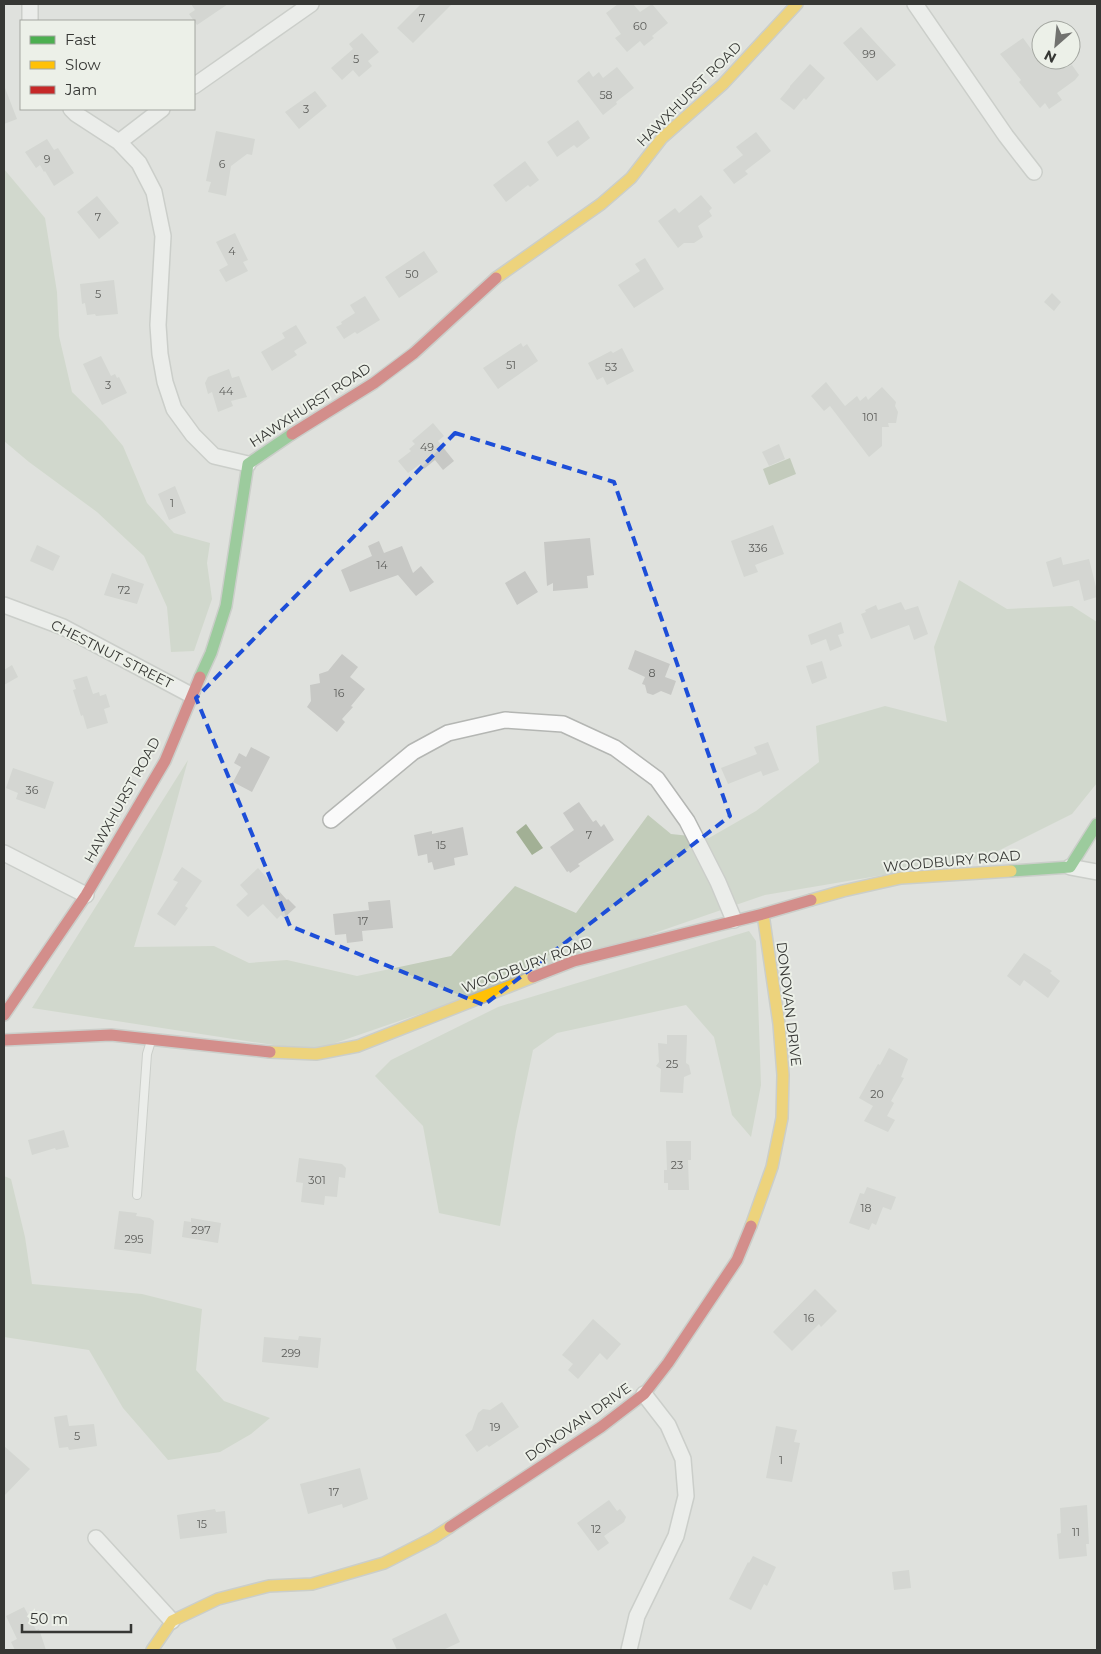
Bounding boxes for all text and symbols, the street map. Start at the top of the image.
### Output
house number: 7 [419,11,425,25]
house number: 60 [633,19,647,33]
legend [20,20,195,110]
north arrow [1031,20,1081,70]
text: Fast [65,30,96,49]
street label: HAWXHURST ROAD [633,38,745,150]
text: N [1041,46,1059,67]
house number: 99 [862,47,876,61]
house number: 5 [353,52,359,66]
text: Slow [65,55,101,74]
text: Jam [64,80,97,99]
house number: 58 [599,88,613,102]
house number: 3 [303,102,309,116]
house number: 9 [44,152,51,166]
house number: 6 [219,157,226,171]
house number: 7 [95,210,101,224]
house number: 4 [228,244,236,258]
house number: 50 [405,267,419,281]
house number: 5 [95,287,101,301]
house number: 51 [506,358,516,372]
street label: HAWXHURST ROAD [246,359,374,451]
house number: 53 [605,360,617,374]
house number: 3 [105,378,111,392]
house number: 44 [219,384,234,398]
house number: 101 [862,410,878,424]
house number: 49 [420,440,434,454]
house number: 1 [170,496,174,510]
house number: 336 [748,541,768,555]
house number: 14 [376,558,388,572]
house number: 72 [118,583,130,597]
street label: CHESTNUT STREET [48,615,176,693]
house number: 8 [648,666,656,680]
house number: 16 [334,686,345,700]
street label: HAWXHURST ROAD [80,734,164,866]
house number: 36 [26,783,39,797]
house number: 7 [586,828,592,842]
house number: 15 [436,838,446,852]
street label: WOODBURY ROAD [883,846,1021,876]
house number: 17 [358,914,368,928]
street label: WOODBURY ROAD [459,933,595,997]
street label: DONOVAN DRIVE [772,941,806,1067]
house number: 25 [666,1057,678,1071]
house number: 20 [870,1087,884,1101]
house number: 23 [671,1158,683,1172]
house number: 301 [308,1173,326,1187]
house number: 18 [861,1201,872,1215]
house number: 297 [191,1223,211,1237]
house number: 295 [124,1232,144,1246]
house number: 16 [804,1311,815,1325]
house number: 299 [281,1346,301,1360]
street label: DONOVAN DRIVE [522,1379,634,1465]
house number: 19 [490,1420,501,1434]
house number: 5 [74,1429,80,1443]
house number: 1 [779,1453,783,1467]
house number: 17 [329,1485,339,1499]
house number: 15 [197,1517,207,1531]
house number: 12 [591,1522,601,1536]
house number: 11 [1072,1525,1080,1539]
scale bar [22,1602,131,1634]
text: 50 m [30,1609,68,1628]

